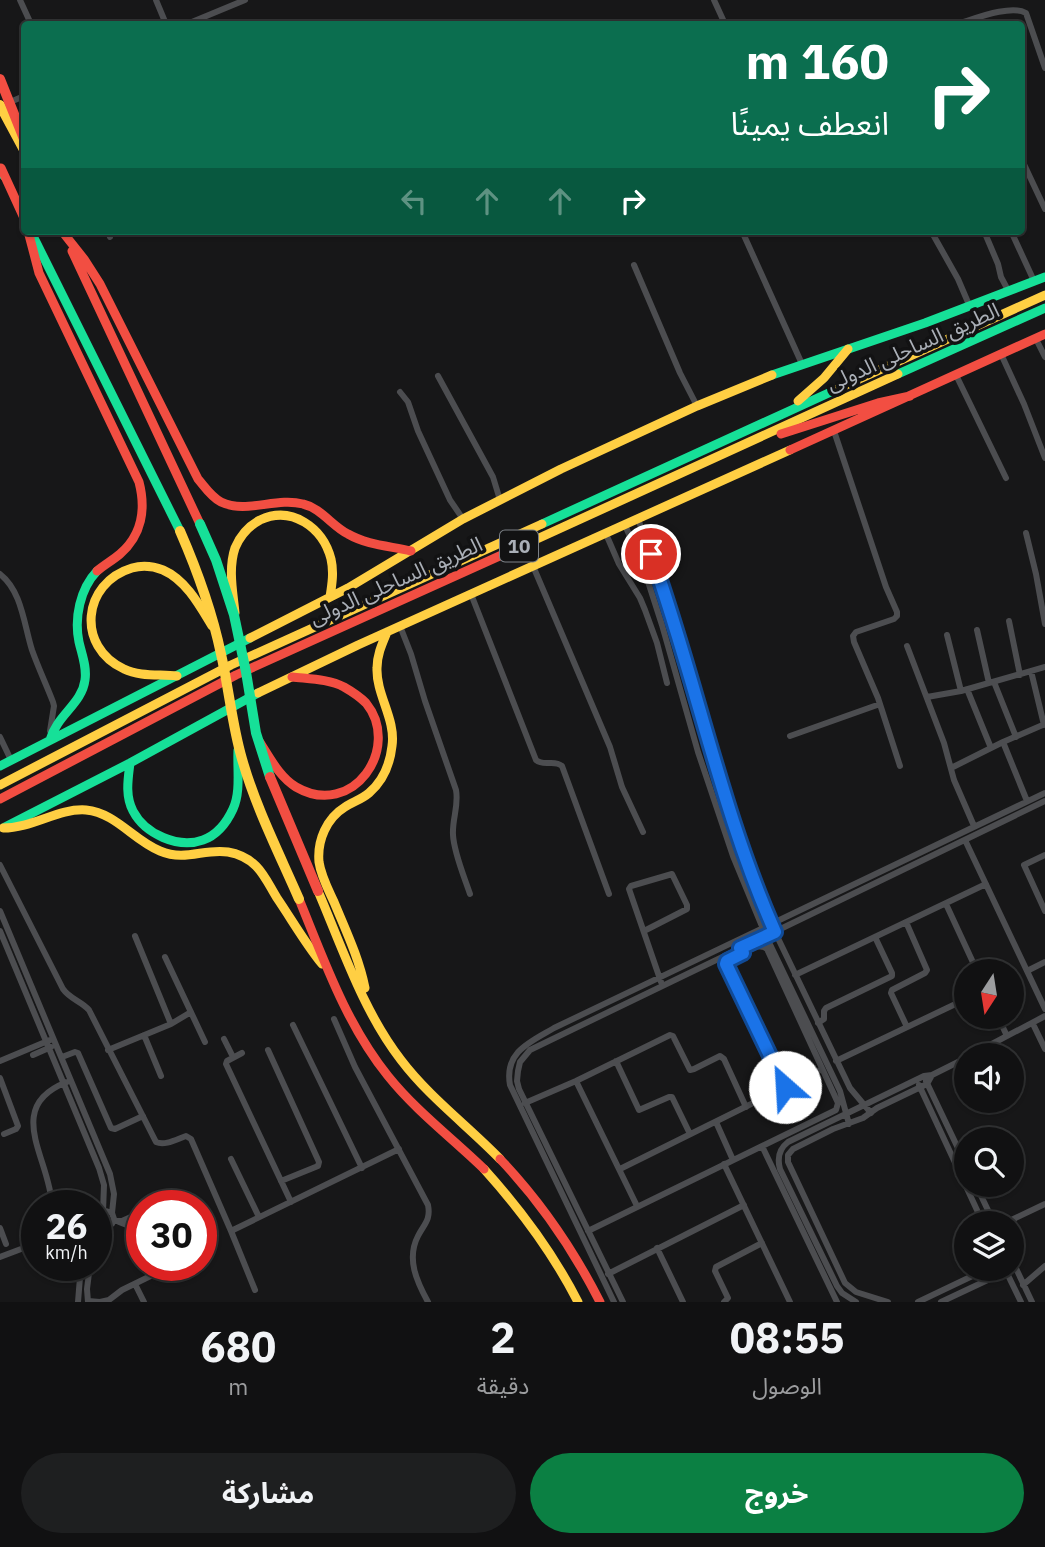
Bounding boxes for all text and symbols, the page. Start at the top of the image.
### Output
text: 160 m [745,29,889,92]
icon: right [913,49,1004,140]
text: انعطف يمينًا [730,102,889,144]
icon: left [395,182,433,220]
icon: ahead [468,182,506,220]
icon: ahead [541,182,579,220]
icon: right [614,182,652,220]
street label: الطريق الساحلى الدولى [822,295,1004,397]
pin [621,524,681,584]
street label: الطريق الساحلى الدولى [305,529,487,631]
road number: 10 [500,530,538,562]
icon: arrive [632,535,670,573]
north arrow [954,959,1024,1029]
map controls [954,959,1024,1281]
button: sound [954,1043,1024,1113]
position arrow [748,1050,822,1124]
button: search [954,1127,1024,1197]
speed limit sign: 30 [126,1190,217,1281]
text: 26 [45,1203,88,1249]
button: layers [954,1211,1024,1281]
text: km/h [45,1241,88,1264]
text: 2 [490,1310,516,1365]
text: 08:55 [730,1310,844,1365]
text: 680 [201,1319,276,1374]
text: دقيقة [477,1370,529,1400]
text: الوصول [752,1370,822,1400]
text: m [228,1371,248,1401]
button: مشاركة [21,1453,516,1533]
button: خروج [530,1453,1024,1533]

